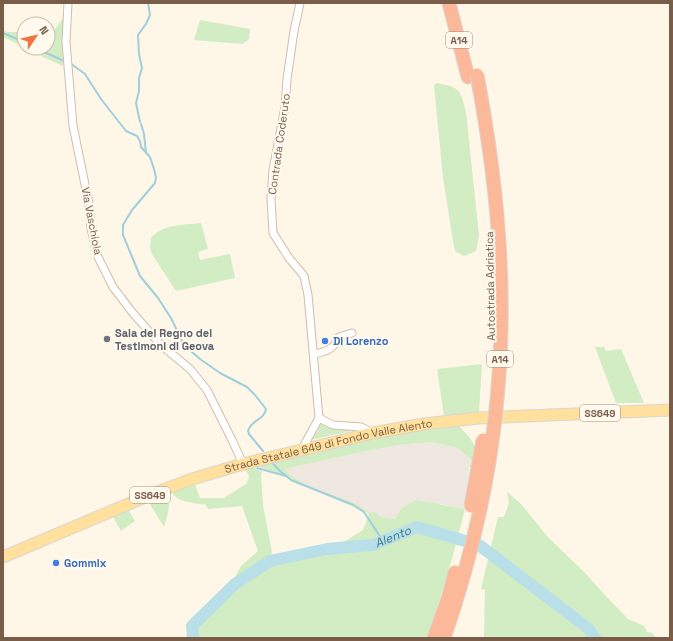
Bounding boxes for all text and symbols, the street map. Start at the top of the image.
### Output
north arrow [16,16,56,56]
text: N [36,23,52,37]
road number: A14 [446,32,472,48]
street label: Contrada Coderuto [265,92,293,195]
street label: Via Vaschiola [79,186,106,257]
street label: Autostrada Adriatica [482,230,498,341]
place label: Sala del Regno dei Testimoni di Geova [115,326,215,353]
marker: Sala del Regno dei Testimoni di Geova [102,334,112,344]
place label: Di Lorenzo [333,334,389,348]
marker: Di Lorenzo [320,336,330,346]
road number: A14 [487,351,513,367]
road number: SS649 [580,405,620,421]
street label: Strada Statale 649 di Fondo Valle Alento [223,416,433,476]
road number: SS649 [130,487,170,503]
water label: Alento [373,522,414,551]
place label: Gommix [64,556,107,570]
marker: Gommix [51,558,61,568]

